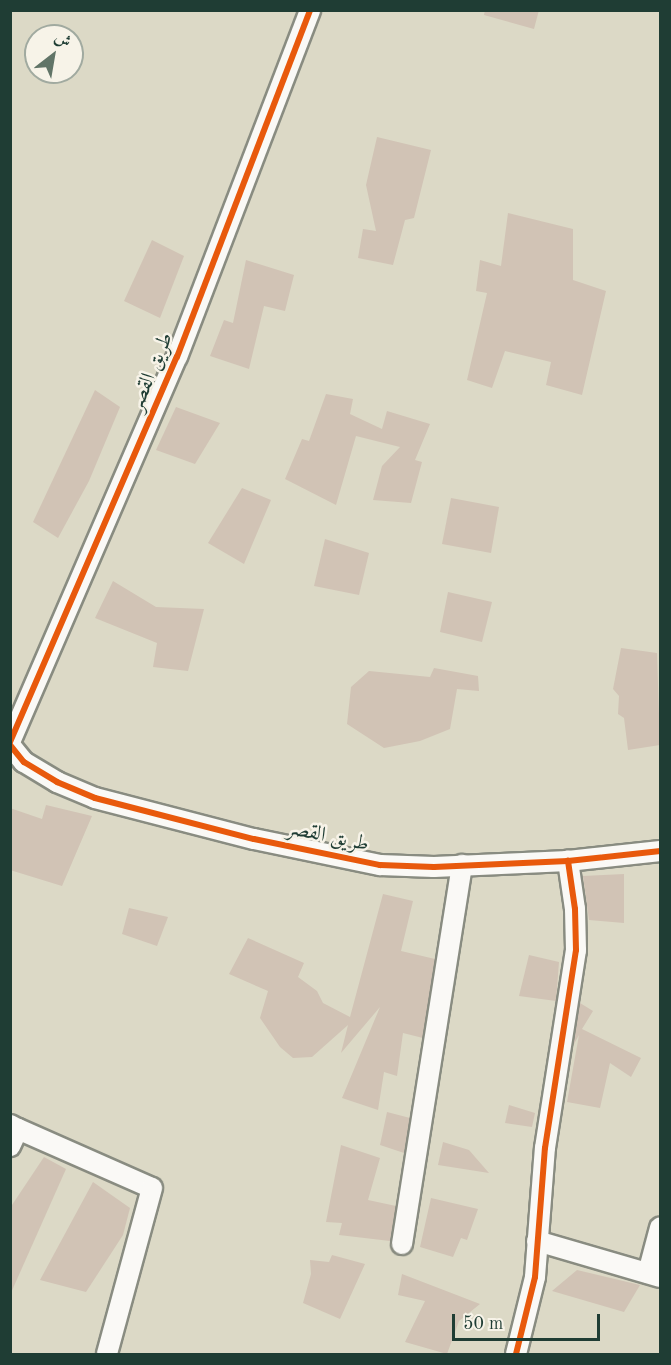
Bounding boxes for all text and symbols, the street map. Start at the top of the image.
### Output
north arrow [24,24,84,84]
text: ش [51,29,73,51]
street label: طريق القصر [124,329,180,415]
street label: طريق القصر [285,816,371,858]
scale bar [455,1302,604,1340]
text: 50 m [463,1315,503,1333]

